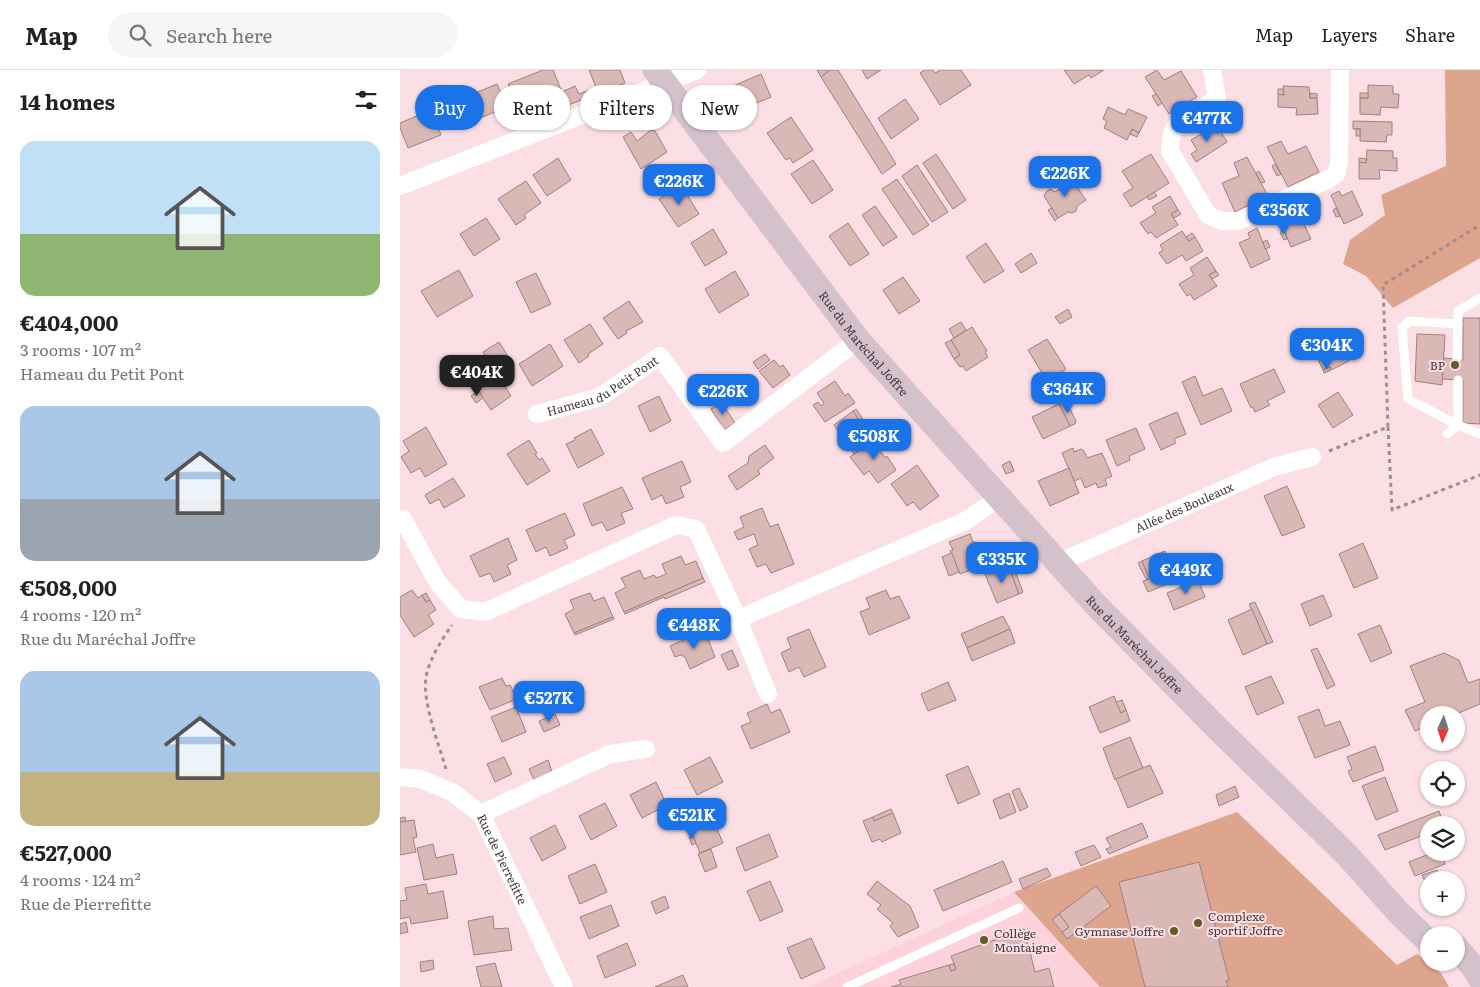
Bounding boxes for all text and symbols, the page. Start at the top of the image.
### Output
search box [108,12,458,57]
text: Map [25,17,78,52]
icon: search [126,21,154,49]
text: Search here [166,21,272,49]
text: Map [1255,21,1293,48]
text: Layers [1321,21,1377,48]
text: Share [1405,21,1455,48]
text: 14 homes [20,85,115,116]
chip: Buy [415,85,484,130]
chip: Rent [494,85,570,130]
chip: Filters [580,85,672,130]
chip: New [682,85,757,130]
icon: filters [352,86,380,114]
pin: €477K [1172,100,1242,143]
text: €477K [1182,105,1232,129]
pin: €226K [1030,156,1100,198]
text: €226K [1040,160,1090,184]
pin: €226K [644,164,714,206]
text: €226K [654,168,704,192]
icon: home [155,173,245,263]
pin: €356K [1249,192,1319,235]
text: €356K [1259,197,1309,221]
street label: Rue du Maréchal Joffre [815,287,913,400]
text: €404,000 [20,306,119,337]
pin: €304K [1292,328,1362,370]
text: €304K [1301,332,1353,356]
text: 3 rooms · 107 m² [20,337,141,361]
street label: Hameau du Petit Pont [545,351,662,420]
pin: €404K [442,354,512,397]
place label: BP [1430,356,1445,374]
text: €404K [451,359,503,383]
marker: BP [1449,359,1461,371]
text: Hameau du Petit Pont [20,361,184,385]
pin: €364K [1033,372,1103,414]
pin: €226K [688,374,758,416]
text: €364K [1042,376,1094,400]
text: €226K [698,378,748,402]
pin: €508K [839,418,909,461]
text: €508K [848,423,900,447]
icon: home [155,438,245,528]
street label: Allée des Bouleaux [1132,477,1236,537]
pin: €335K [967,542,1037,584]
text: €335K [977,546,1027,570]
pin: €449K [1151,552,1221,595]
text: €449K [1160,557,1212,581]
text: €508,000 [20,571,117,602]
street label: Rue du Maréchal Joffre [1082,591,1187,698]
text: 4 rooms · 120 m² [20,602,141,626]
pin: €448K [659,608,729,650]
text: €448K [668,612,720,636]
text: Rue du Maréchal Joffre [20,626,196,650]
pin: €527K [514,680,584,723]
text: €527K [524,685,574,709]
icon: home [155,703,245,793]
north arrow [1420,706,1465,751]
map controls [1420,706,1465,971]
button: locate [1420,761,1465,806]
pin: €521K [657,798,727,840]
text: €521K [668,802,716,826]
street label: Rue de Pierrefitte [473,811,532,907]
button: layers [1420,816,1465,861]
text: €527,000 [20,836,112,867]
text: 4 rooms · 124 m² [20,867,141,891]
button: + [1420,871,1465,916]
text: Rue de Pierrefitte [20,891,151,915]
place label: Complexe sportif Joffre [1208,907,1283,939]
marker: Complexe sportif Joffre [1192,917,1204,929]
place label: Gymnase Joffre [1075,922,1164,940]
place label: Collège Montaigne [994,924,1056,956]
marker: Gymnase Joffre [1168,925,1180,937]
button: − [1420,926,1465,971]
marker: Collège Montaigne [978,934,990,946]

